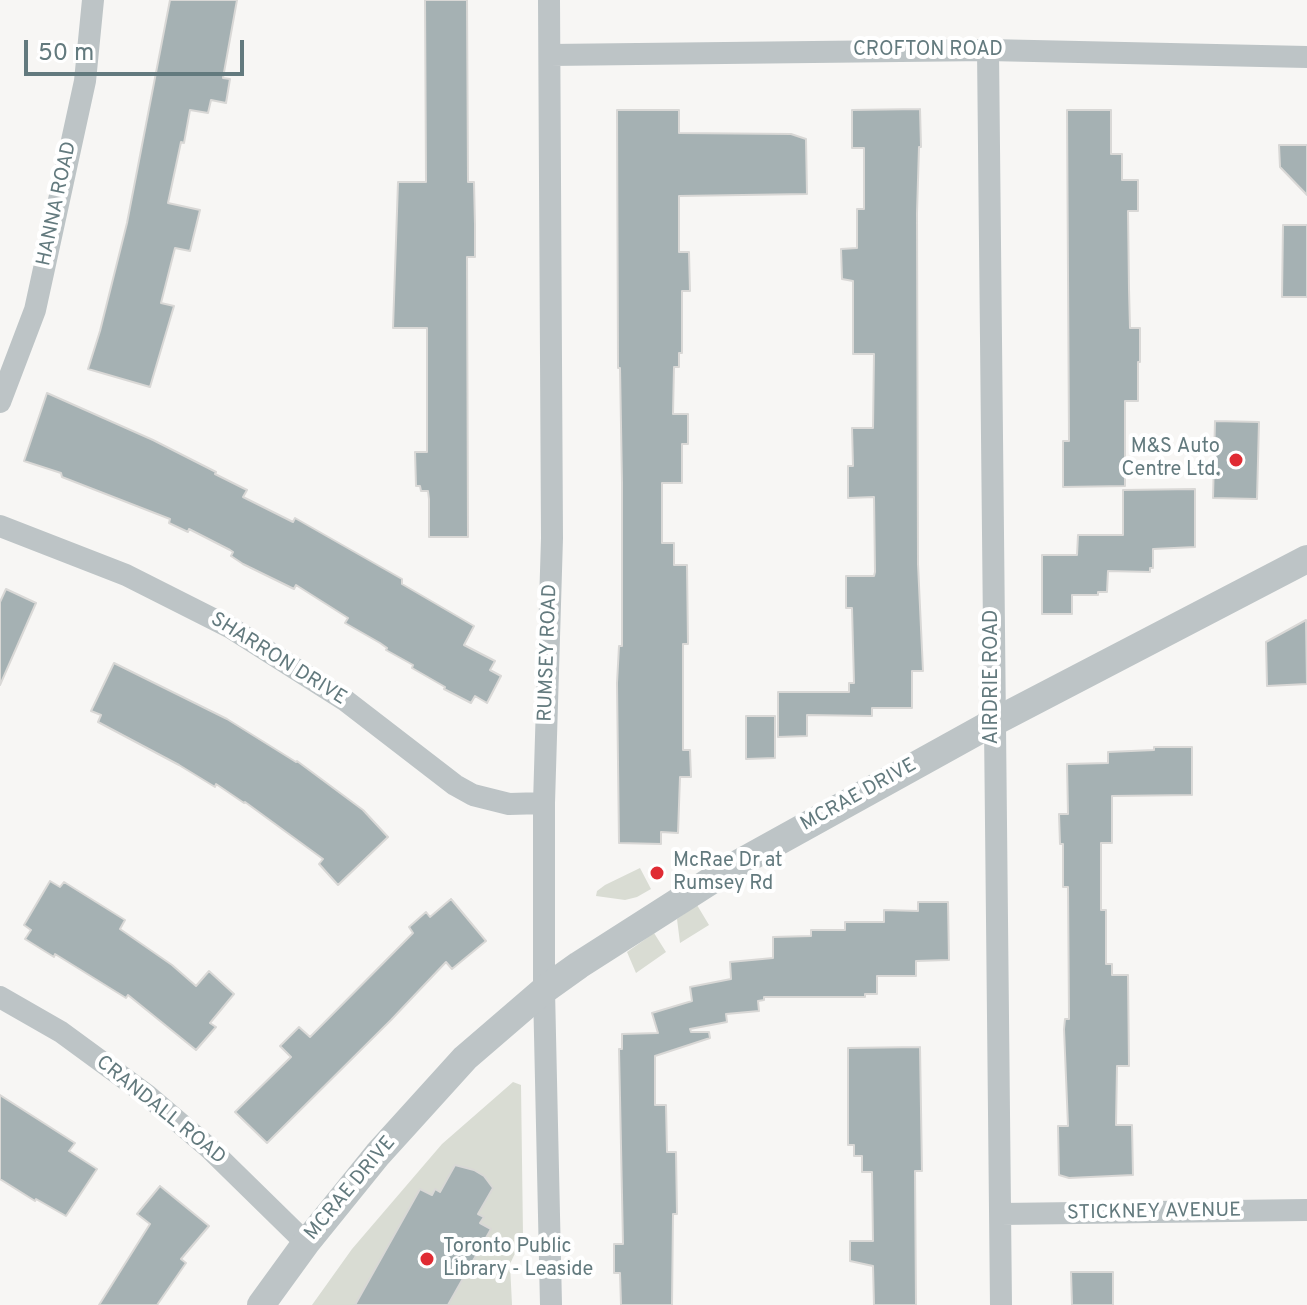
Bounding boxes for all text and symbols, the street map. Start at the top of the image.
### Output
scale bar [28,24,248,74]
text: 50 m [38,39,94,69]
street label: CROFTON ROAD [853,39,1003,63]
street label: HANNA ROAD [33,140,83,268]
place label: M&S Auto Centre Ltd. [1121,436,1220,483]
marker: M&S Auto Centre Ltd. [1227,451,1245,469]
street label: RUMSEY ROAD [535,584,563,722]
street label: SHARRON DRIVE [206,609,350,711]
street label: AIRDRIE ROAD [981,610,1005,744]
street label: MCRAE DRIVE [797,754,921,838]
place label: McRae Dr at Rumsey Rd [673,850,782,897]
marker: McRae Dr at Rumsey Rd [648,864,666,882]
street label: CRANDALL ROAD [90,1051,230,1171]
street label: MCRAE DRIVE [300,1132,402,1246]
street label: STICKNEY AVENUE [1067,1199,1241,1227]
place label: Toronto Public Library - Leaside [443,1236,593,1283]
marker: Toronto Public Library - Leaside [418,1250,436,1268]

